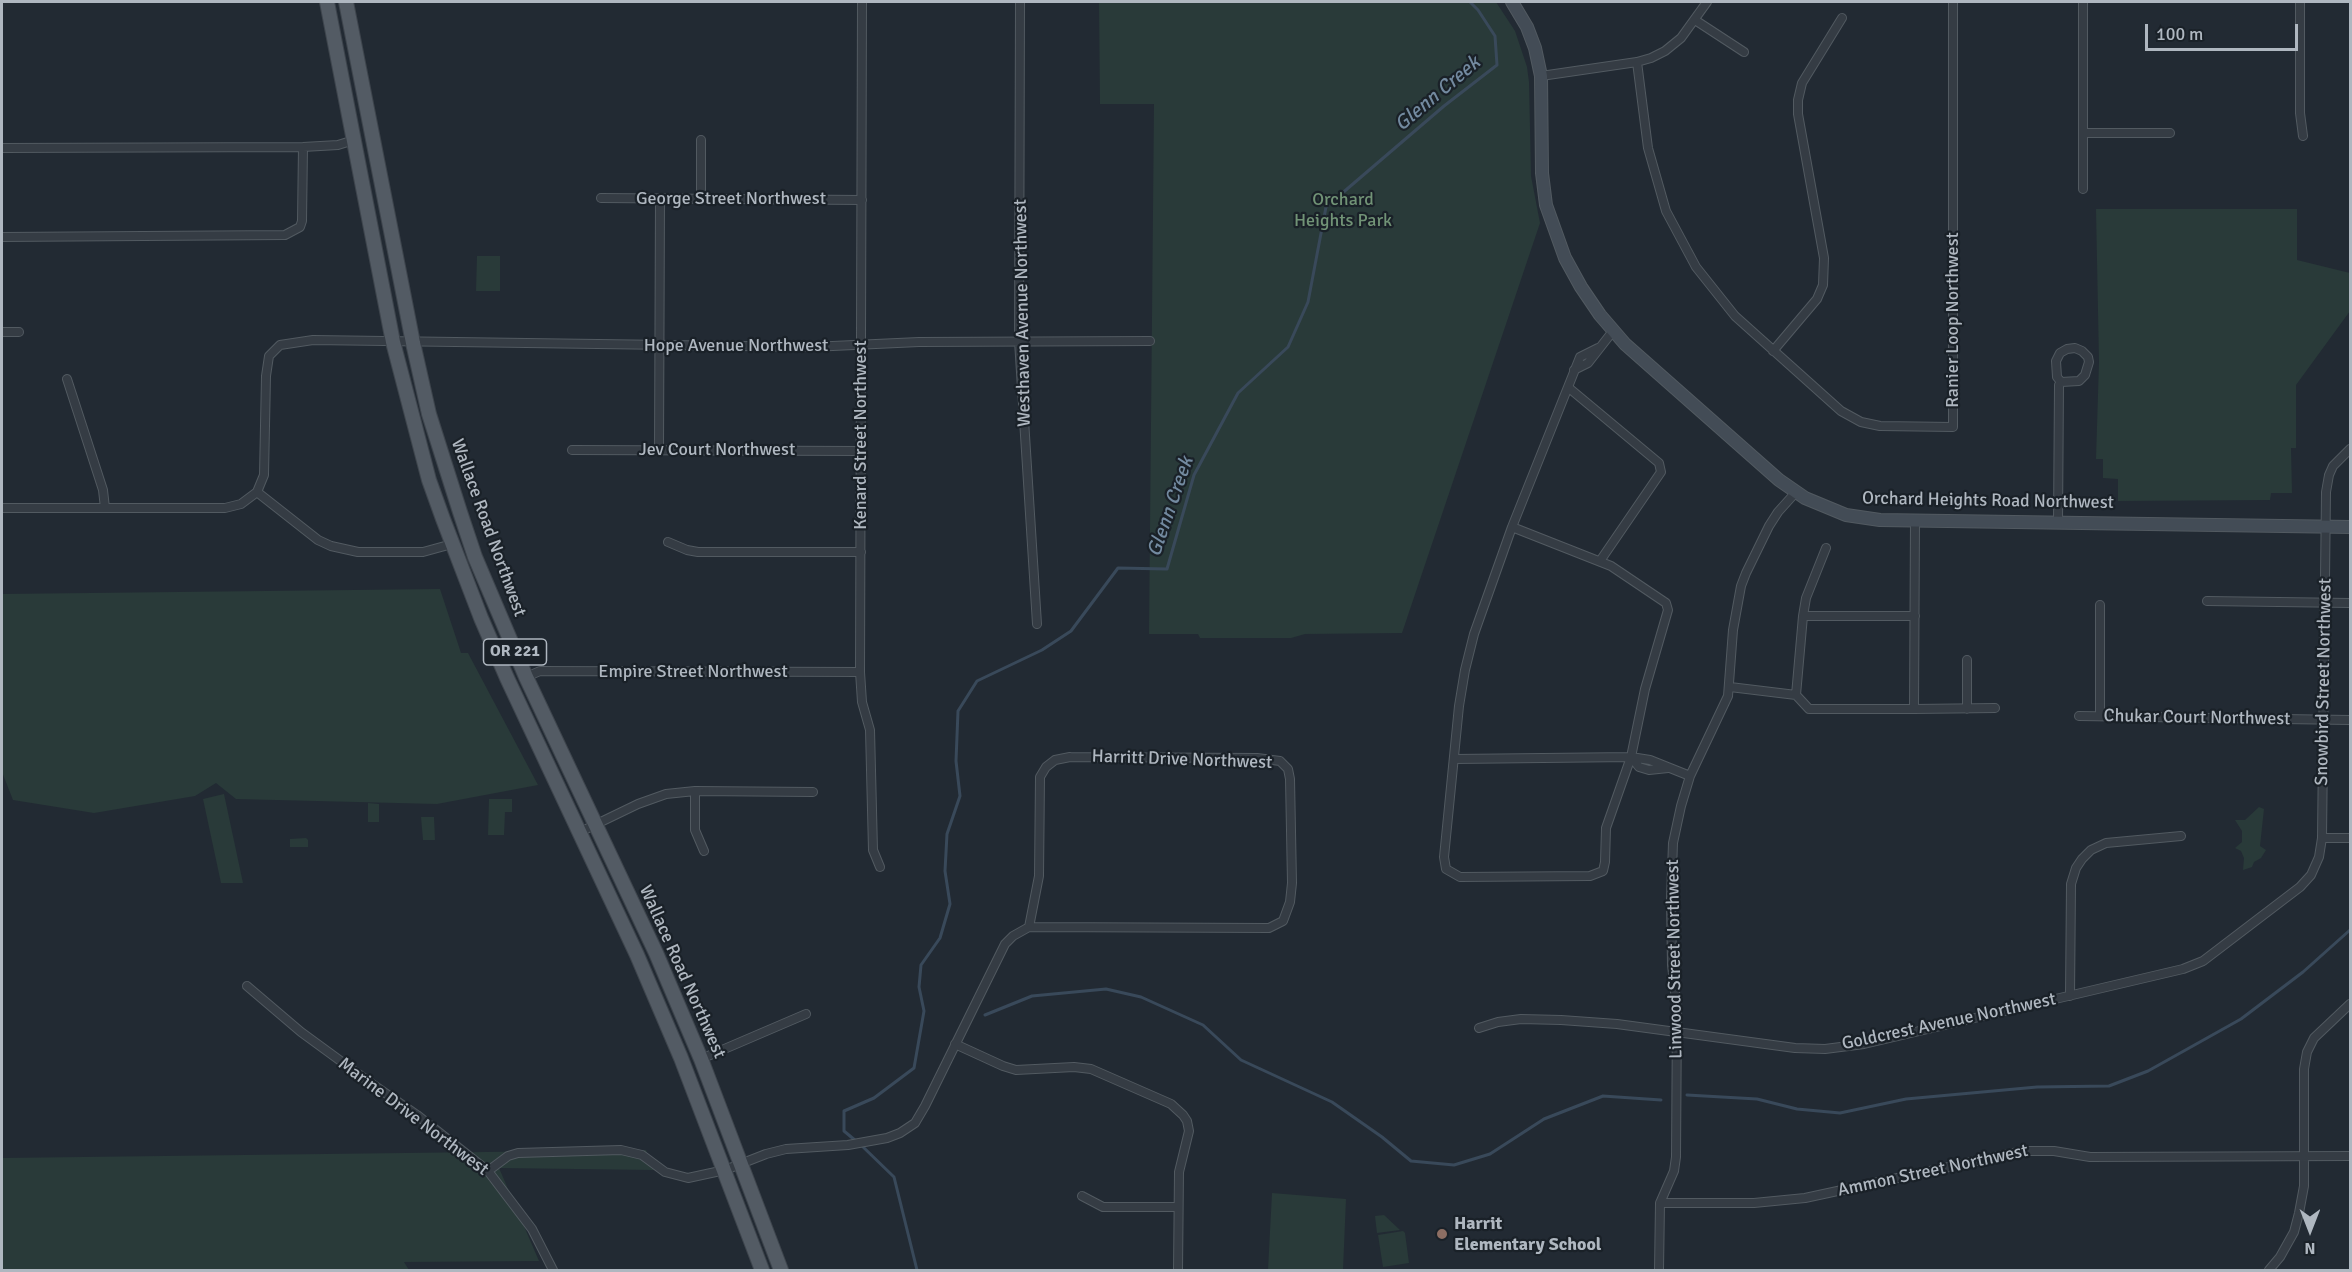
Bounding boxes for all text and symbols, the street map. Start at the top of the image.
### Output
scale bar [2148,12,2301,50]
text: 100 m [2156,23,2203,45]
water label: Glenn Creek [1390,51,1486,137]
street label: George Street Northwest [636,188,826,210]
park label: Orchard Heights Park [1294,189,1392,232]
street label: Westhaven Avenue Northwest [1010,199,1036,427]
street label: Ranier Loop Northwest [1942,232,1964,408]
street label: Hope Avenue Northwest [644,335,828,357]
street label: Kenard Street Northwest [850,340,872,530]
street label: Wallace Road Northwest [446,436,530,620]
street label: Jev Court Northwest [639,439,795,461]
water label: Glenn Creek [1143,454,1199,560]
street label: Orchard Heights Road Northwest [1862,488,2114,514]
street label: Snowbird Street Northwest [2311,578,2337,786]
road number: OR 221 [484,639,546,665]
street label: Empire Street Northwest [598,661,788,683]
street label: Chukar Court Northwest [2103,706,2291,730]
street label: Harritt Drive Northwest [1091,746,1273,774]
street label: Linwood Street Northwest [1662,859,1688,1059]
street label: Wallace Road Northwest [634,882,730,1062]
street label: Goldcrest Avenue Northwest [1840,989,2058,1055]
street label: Marine Drive Northwest [333,1053,493,1181]
street label: Ammon Street Northwest [1836,1140,2030,1202]
north arrow [2280,1200,2340,1260]
place label: Harrit Elementary School [1454,1213,1601,1256]
marker: Harrit Elementary School [1435,1227,1449,1241]
text: N [2304,1238,2316,1258]

